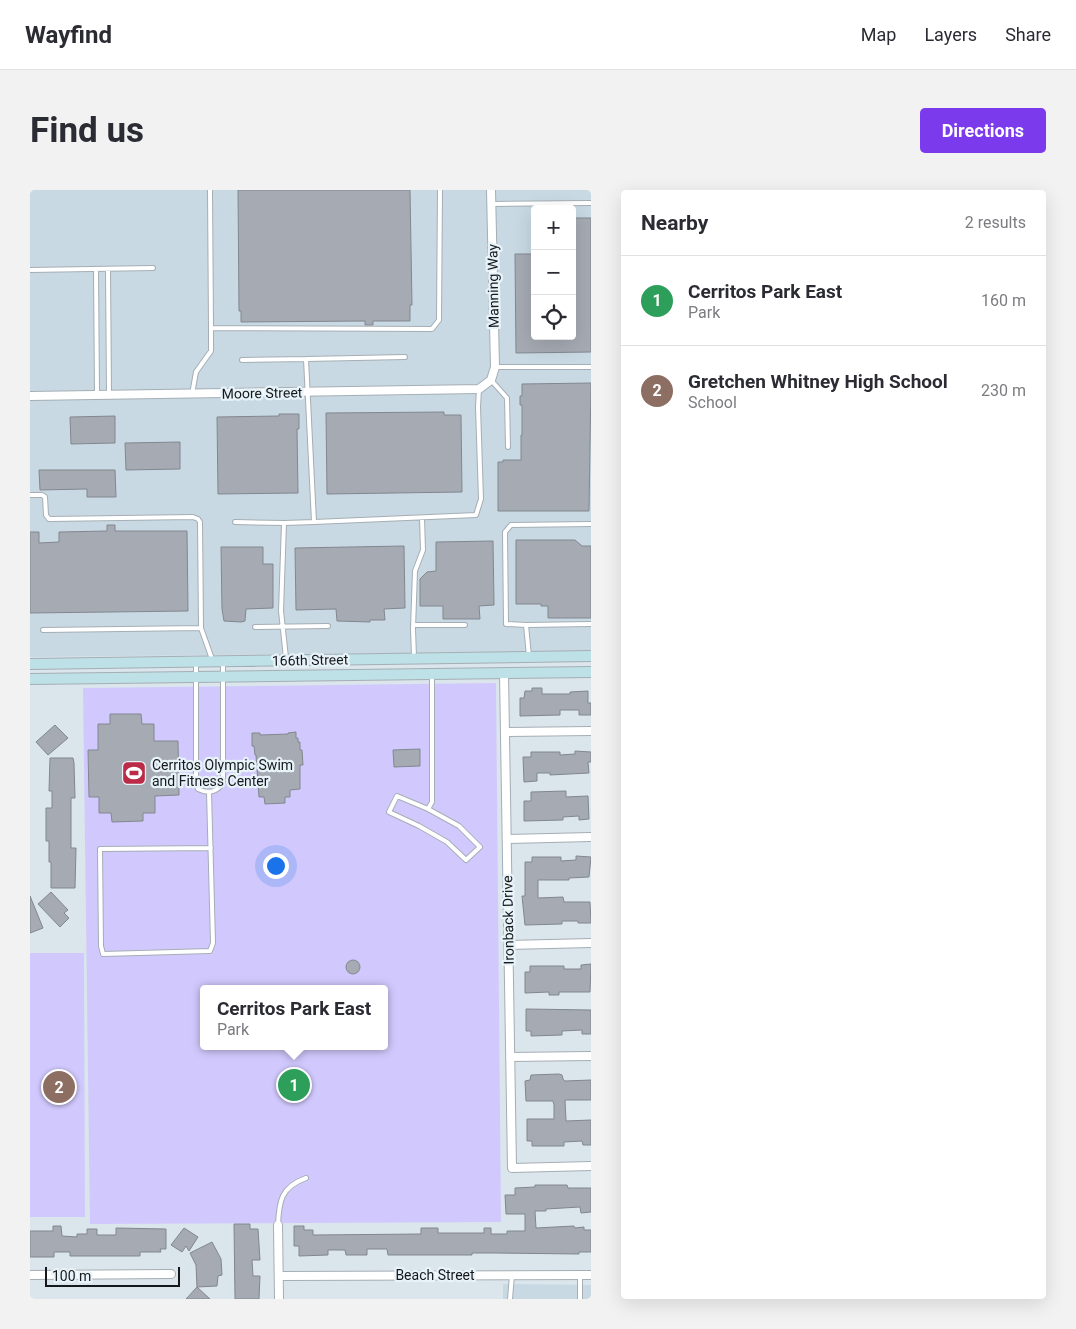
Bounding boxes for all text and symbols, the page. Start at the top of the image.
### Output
text: Wayfind [25,21,112,49]
text: Map [861,24,896,45]
text: Layers [924,24,977,45]
text: Share [1005,24,1051,45]
button: Directions [920,108,1046,153]
text: Find us [30,110,144,151]
map controls [531,205,576,340]
button: + [531,205,576,250]
text: Nearby [641,211,708,235]
text: 2 results [965,213,1026,232]
street label: Manning Way [484,243,502,328]
button: − [531,250,576,295]
text: Cerritos Park East [688,280,842,303]
text: 1 [652,291,662,310]
text: 160 m [981,291,1026,310]
button: locate [531,295,576,340]
text: Park [688,303,720,322]
text: Gretchen Whitney High School [688,370,948,393]
text: 2 [652,381,662,400]
text: 230 m [981,381,1026,400]
street label: Moore Street [222,384,303,402]
text: School [688,393,737,412]
street label: 166th Street [272,651,349,669]
place label: Cerritos Olympic Swim and Fitness Center [152,757,293,789]
sports icon: Cerritos Olympic Swim and Fitness Center [121,760,147,786]
your location [263,853,289,879]
street label: Ironback Drive [499,875,517,965]
popup [200,985,388,1050]
text: Cerritos Park East [217,997,371,1020]
text: Park [217,1020,249,1039]
pin: 1 [278,1066,310,1104]
pin: 2 [43,1068,75,1106]
scale bar [45,1264,180,1287]
street label: Beach Street [395,1267,475,1283]
text: 100 m [52,1268,91,1284]

